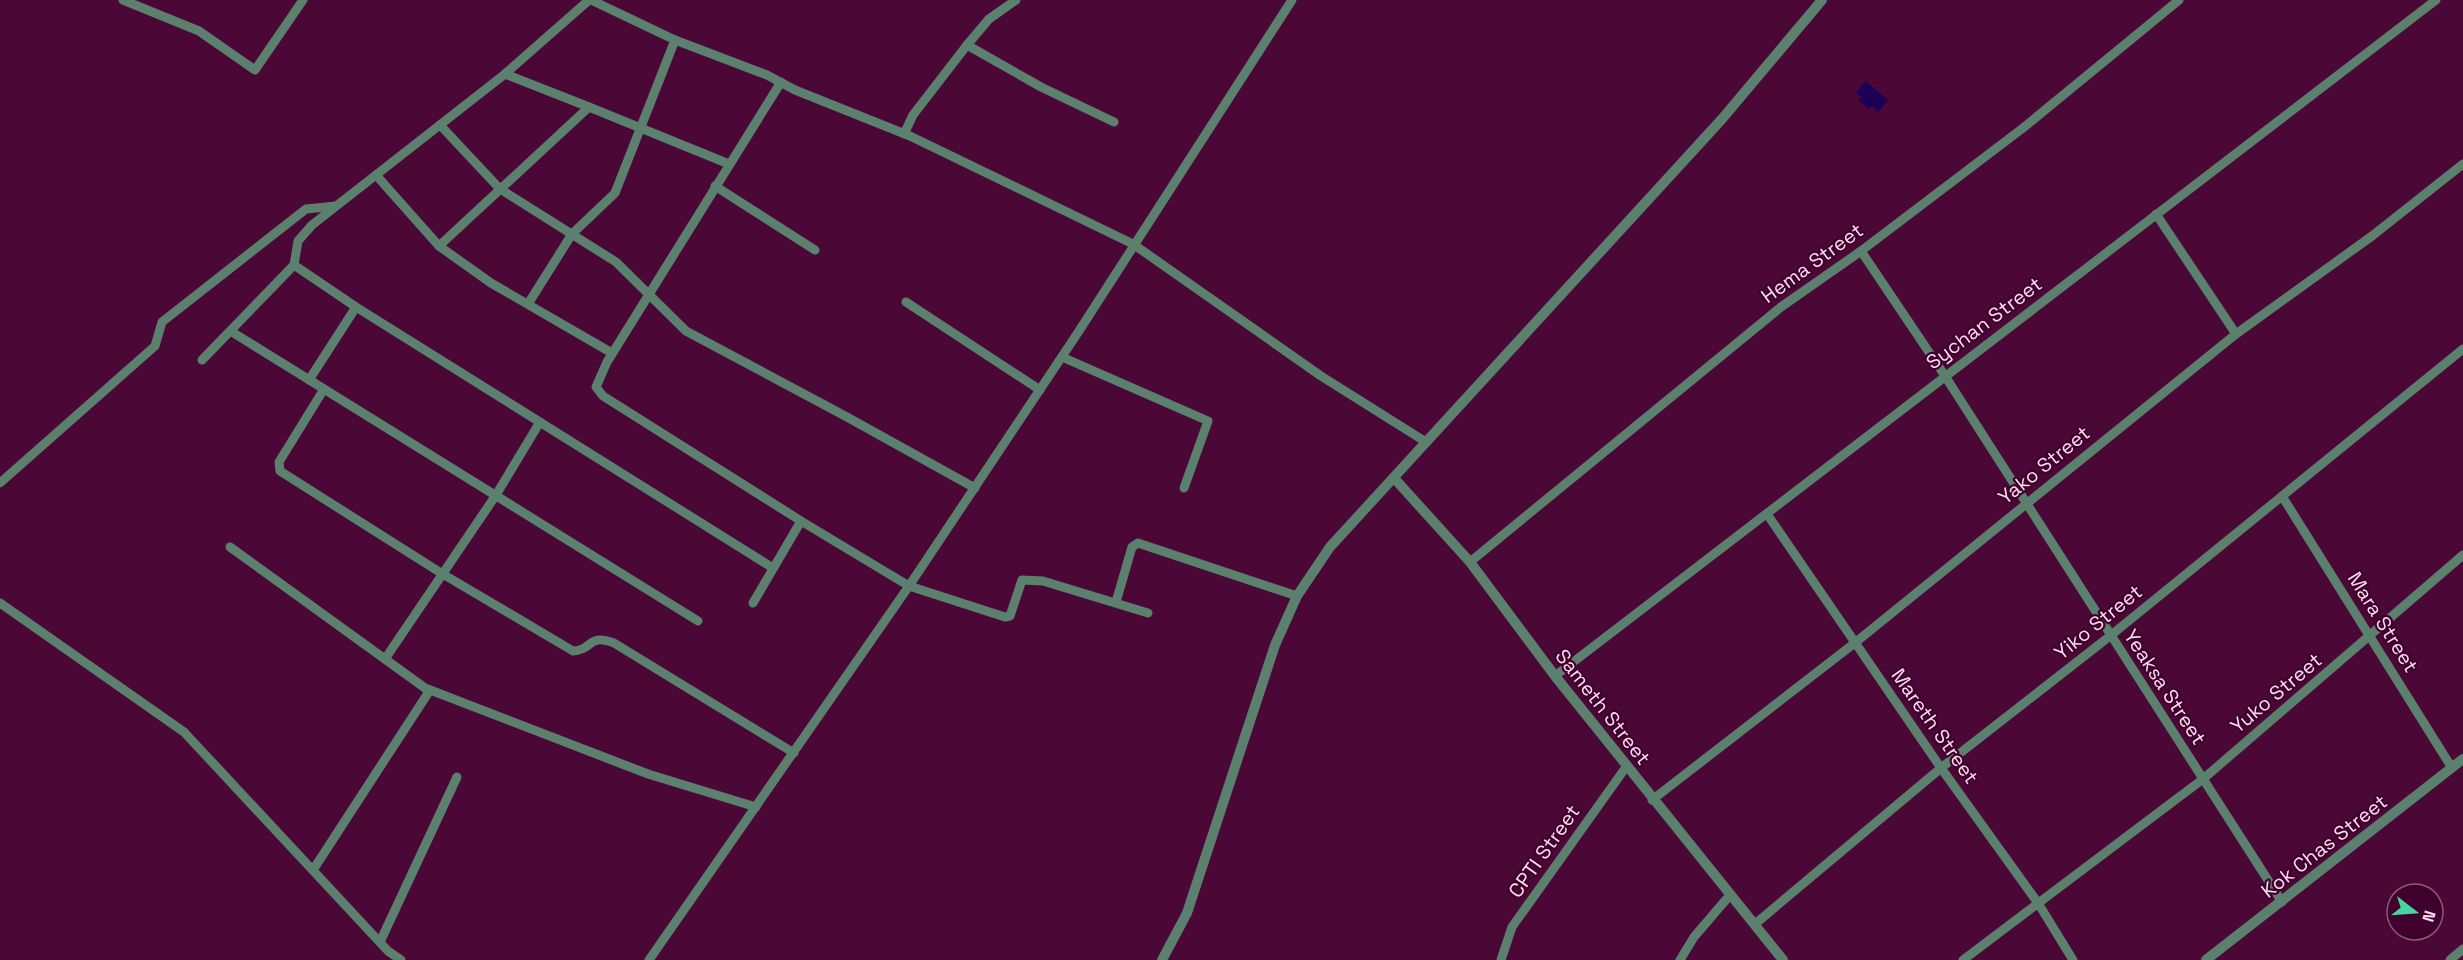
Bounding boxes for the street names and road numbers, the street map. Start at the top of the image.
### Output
street label: Hema Street [1756,217,1868,309]
street label: Sychan Street [1921,271,2047,375]
street label: Yako Street [1993,420,2095,510]
street label: Mara Street [2342,567,2424,677]
street label: Yiko Street [2049,579,2147,665]
street label: Yeaksa Street [2118,624,2212,750]
street label: Sameth Street [1550,644,1656,770]
street label: Yuko Street [2225,647,2327,739]
street label: Mareth Street [1886,663,1984,789]
street label: Kok Chas Street [2256,789,2392,903]
street label: CPTI Street [1502,799,1586,903]

